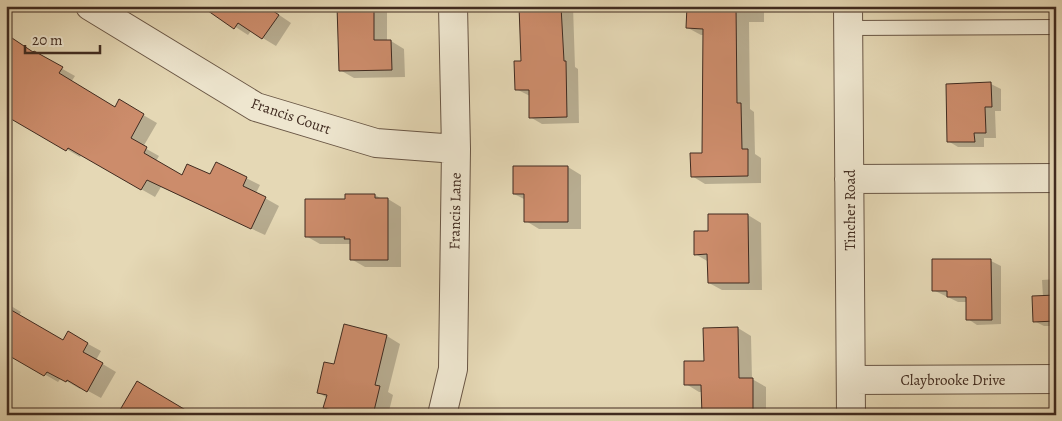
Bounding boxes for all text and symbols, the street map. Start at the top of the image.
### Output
scale bar [25,22,100,54]
text: 20 m [32,30,63,50]
street label: Francis Court [248,93,334,139]
street label: Tincher Road [840,168,860,251]
street label: Francis Lane [444,172,466,250]
street label: Claybrooke Drive [900,370,1006,390]

